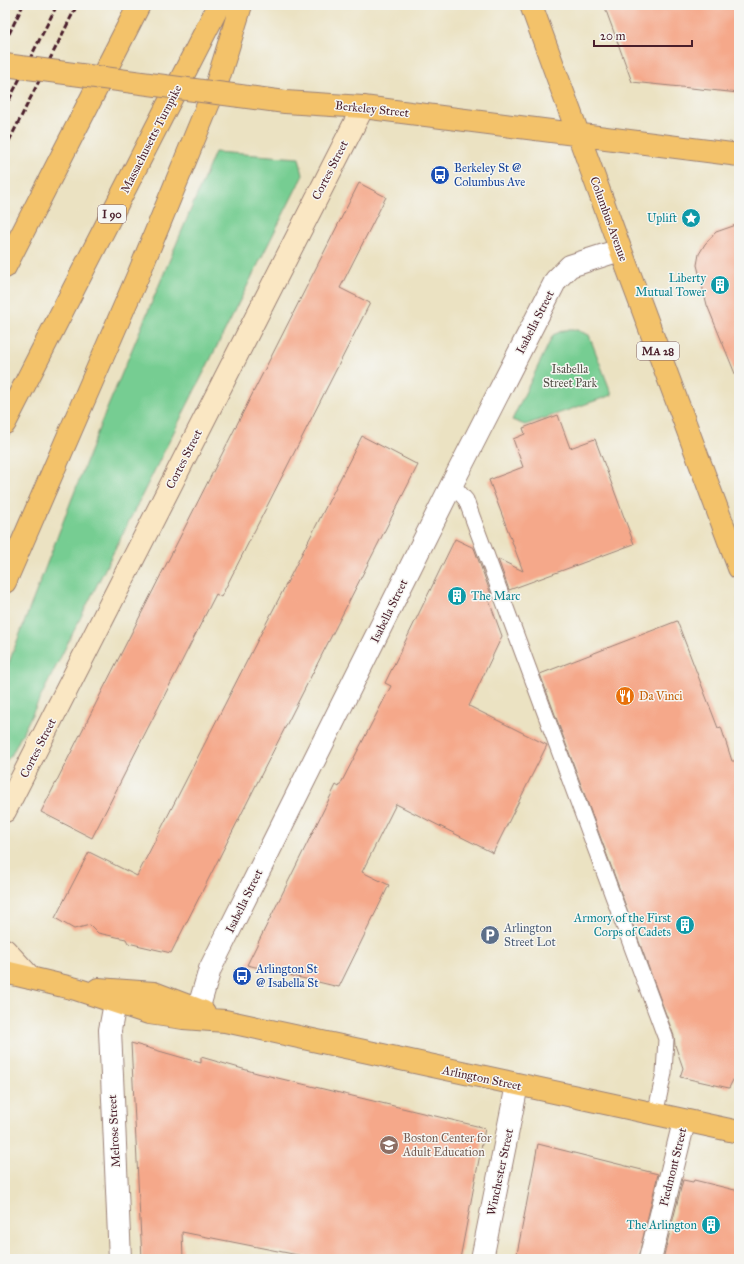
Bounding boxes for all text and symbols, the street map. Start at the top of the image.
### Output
scale bar [594,22,692,48]
text: 20 m [600,29,626,43]
street label: Massachusetts Turnpike [118,83,184,195]
street label: Berkeley Street [334,98,410,120]
street label: Cortes Street [309,137,351,202]
place label: Berkeley St @ Columbus Ave [454,161,525,189]
bus stop icon: Berkeley St @ Columbus Ave [429,164,451,186]
street label: Columbus Avenue [587,175,631,263]
road number: I 90 [98,205,126,223]
place icon: Uplift [680,207,702,229]
place label: Uplift [647,211,678,225]
place label: Liberty Mutual Tower [635,271,706,299]
building icon: Liberty Mutual Tower [709,274,731,296]
street label: Isabella Street [513,287,557,356]
road number: MA 28 [637,342,679,360]
park label: Isabella Street Park [543,362,597,390]
street label: Cortes Street [163,426,205,491]
street label: Isabella Street [368,576,411,645]
building icon: The Marc [446,585,468,607]
place label: The Marc [471,589,520,603]
restaurant icon: Da Vinci [614,685,636,707]
place label: Da Vinci [639,689,683,703]
street label: Cortes Street [17,715,59,780]
street label: Isabella Street [223,866,266,935]
place label: Armory of the First Corps of Cadets [573,911,672,939]
building icon: Armory of the First Corps of Cadets [674,914,696,936]
place label: Arlington Street Lot [503,921,556,949]
parking icon: Arlington Street Lot [479,924,501,946]
place label: Arlington St @ Isabella St [255,962,319,990]
bus stop icon: Arlington St @ Isabella St [231,965,253,987]
street label: Arlington Street [440,1063,524,1094]
street label: Melrose Street [105,1094,123,1168]
street label: Piedmont Street [656,1126,690,1208]
street label: Winchester Street [484,1127,516,1217]
place label: Boston Center for Adult Education [402,1131,492,1159]
school or university icon: Boston Center for Adult Education [378,1134,400,1156]
building icon: The Arlington [700,1214,722,1236]
place label: The Arlington [627,1218,697,1233]

